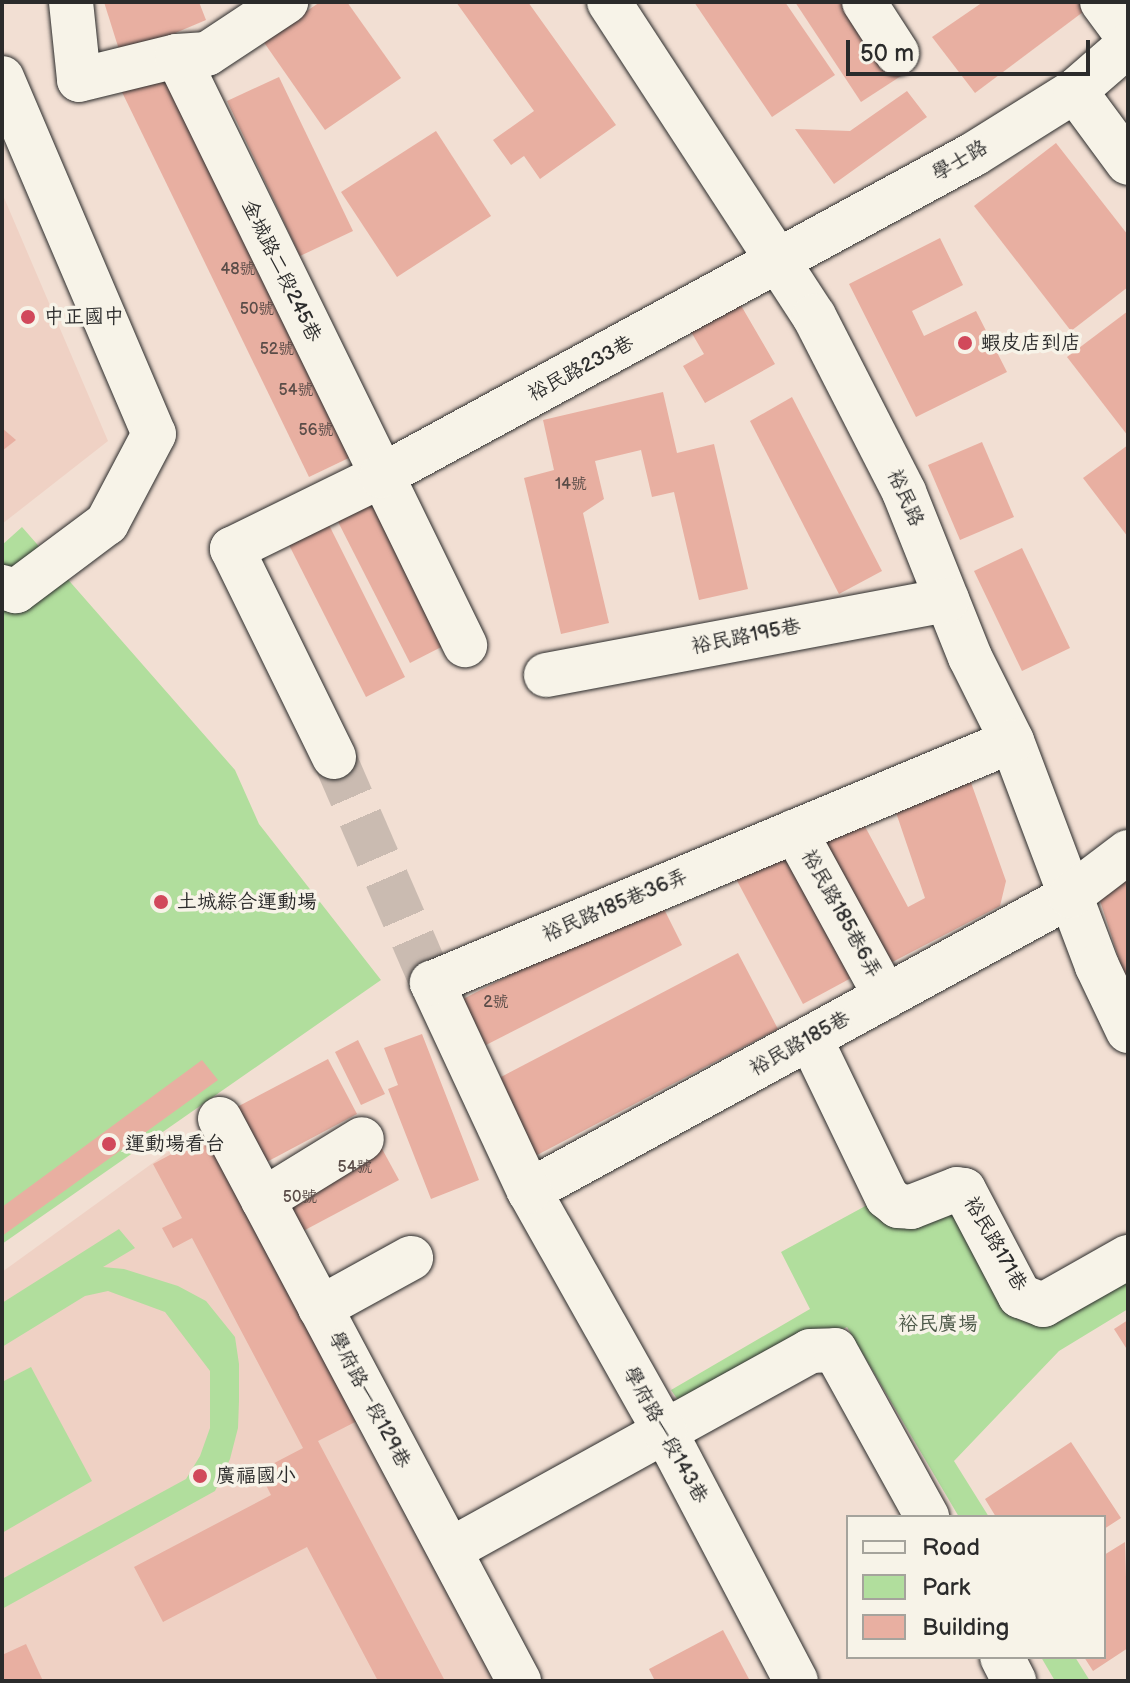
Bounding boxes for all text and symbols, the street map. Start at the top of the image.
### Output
scale bar [850,24,1094,74]
text: 50 m [860,39,914,68]
street label: 學士路 [928,136,992,186]
street label: 金城路二段245巷 [236,196,326,346]
house number: 48號 [220,260,256,280]
house number: 50號 [240,300,274,320]
place label: 中正國中 [44,305,124,329]
marker: 中正國中 [19,308,37,326]
street label: 裕民路233巷 [524,331,638,407]
place label: 蝦皮店到店 [981,331,1081,355]
marker: 蝦皮店到店 [956,334,974,352]
house number: 52號 [260,340,294,360]
house number: 54號 [279,381,313,401]
house number: 56號 [299,421,333,441]
street label: 裕民路 [882,466,928,530]
house number: 14號 [555,475,587,495]
street label: 裕民路195巷 [689,615,803,659]
street label: 裕民路185巷6弄 [796,846,886,982]
street label: 裕民路185巷36弄 [539,865,691,947]
place label: 土城綜合運動場 [177,890,317,914]
marker: 土城綜合運動場 [152,893,170,911]
house number: 2號 [483,993,509,1013]
street label: 裕民路185巷 [746,1007,854,1081]
place label: 運動場看台 [125,1132,225,1156]
marker: 運動場看台 [100,1135,118,1153]
house number: 54號 [338,1158,372,1178]
house number: 50號 [283,1188,317,1208]
street label: 裕民路171巷 [958,1192,1032,1296]
park label: 裕民廣場 [898,1312,978,1336]
street label: 學府路一段129巷 [323,1328,415,1472]
street label: 學府路一段143巷 [618,1363,712,1507]
place label: 廣福國小 [216,1464,296,1488]
marker: 廣福國小 [191,1467,209,1485]
legend [846,1515,1106,1659]
text: Road [922,1533,980,1562]
text: Park [922,1573,970,1602]
text: Building [922,1613,1009,1642]

